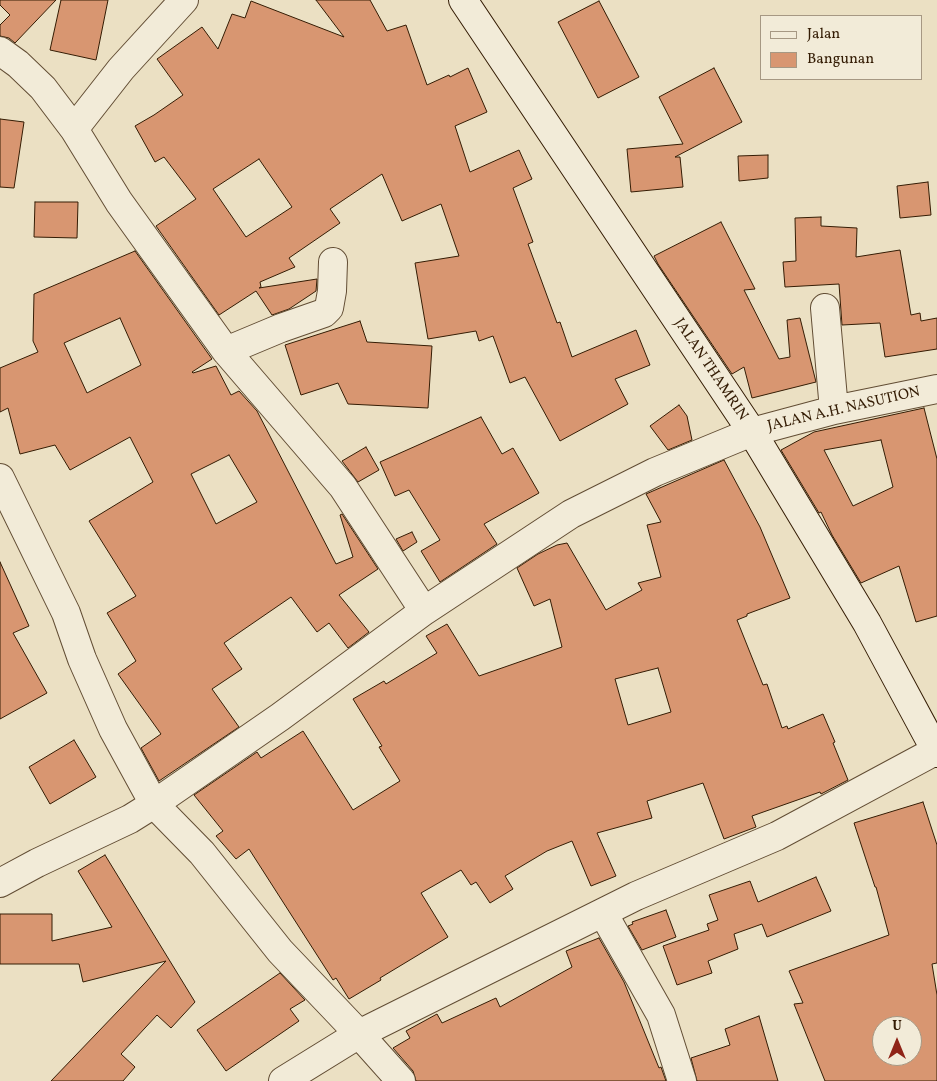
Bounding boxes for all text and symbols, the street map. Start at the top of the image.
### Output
legend [760,15,922,80]
text: Jalan [807,24,840,45]
text: Bangunan [807,49,874,70]
street label: JALAN THAMRIN [669,315,751,425]
street label: JALAN A.H. NASUTION [766,384,922,436]
north arrow [872,1016,922,1066]
text: U [892,1017,902,1036]

